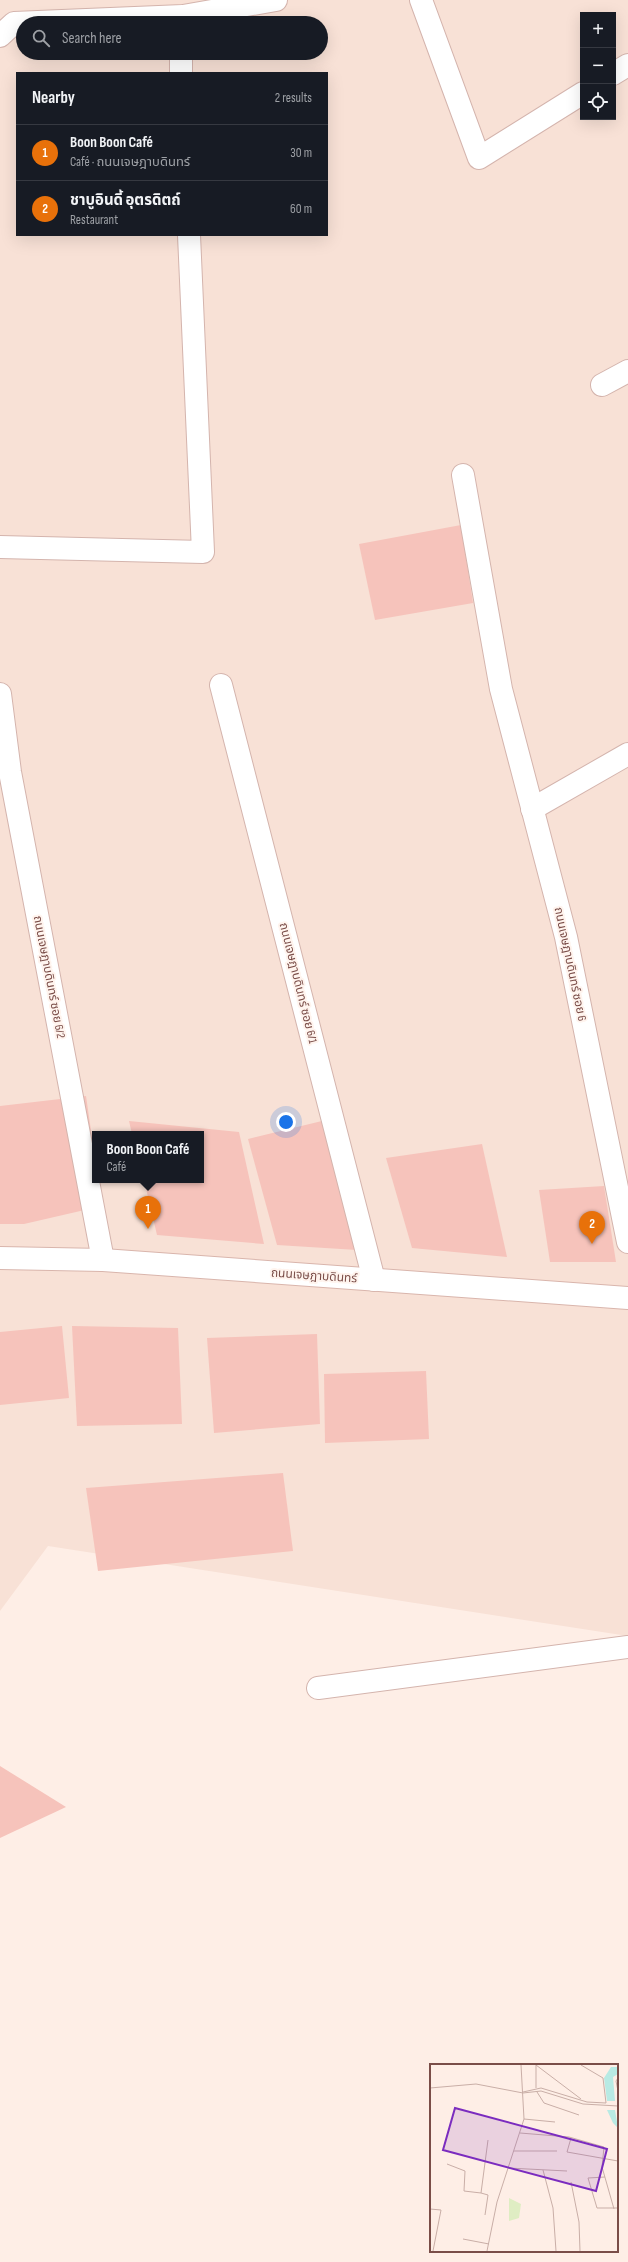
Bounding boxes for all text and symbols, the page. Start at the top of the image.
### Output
map controls [580,12,616,120]
button: + [580,12,616,48]
search box [16,16,328,60]
icon: search [30,27,52,49]
text: Search here [62,29,122,48]
button: − [580,48,616,84]
button: locate [580,84,616,120]
text: Nearby [32,88,75,108]
text: 2 results [275,90,312,106]
text: Boon Boon Café [70,133,153,152]
text: 1 [42,145,48,161]
text: 30 m [290,145,312,161]
text: Café · ถนนเจษฎาบดินทร์ [70,154,190,170]
text: ชาบูอินดี้ อุตรดิตถ์ [70,191,181,210]
text: 2 [42,201,48,217]
text: 60 m [290,201,312,217]
text: Restaurant [70,212,118,228]
street label: ถนนเจษฎาบดินทร์ ซอย 6 [551,906,589,1022]
street label: ถนนเจษฎาบดินทร์ ซอย 6/2 [30,914,68,1040]
street label: ถนนเจษฎาบดินทร์ ซอย 6/1 [276,921,320,1046]
your location [276,1112,296,1132]
popup [92,1131,204,1183]
text: Boon Boon Café [107,1140,189,1159]
text: Café [107,1159,126,1175]
pin: 1 [135,1196,161,1229]
pin: 2 [579,1211,605,1244]
street label: ถนนเจษฎาบดินทร์ [270,1266,358,1287]
inset map [430,2064,618,2252]

